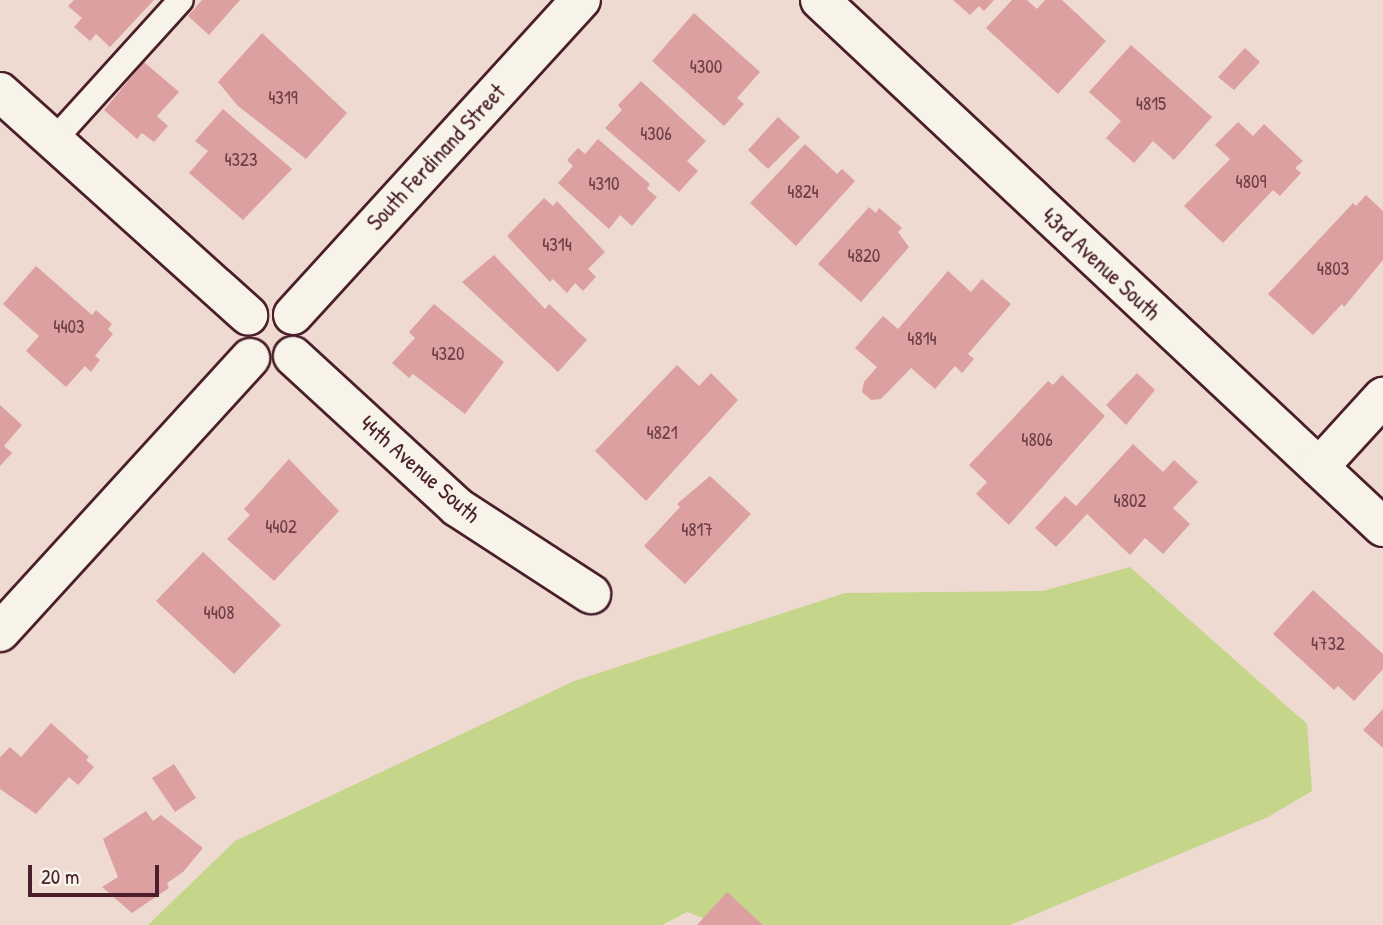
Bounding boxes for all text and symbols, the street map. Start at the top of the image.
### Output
house number: 4300 [690,56,722,78]
street label: South Ferdinand Street [361,78,511,236]
house number: 4319 [268,87,298,109]
house number: 4815 [1136,93,1166,115]
house number: 4306 [640,123,672,145]
house number: 4323 [224,149,258,171]
house number: 4809 [1236,171,1266,193]
house number: 4310 [588,173,620,195]
house number: 4824 [787,181,819,203]
street label: 43rd Avenue South [1036,202,1166,326]
house number: 4314 [542,234,572,256]
house number: 4820 [848,245,880,267]
house number: 4803 [1317,258,1349,280]
house number: 4403 [53,316,85,338]
house number: 4814 [907,328,937,350]
house number: 4320 [431,343,465,365]
street label: 44th Avenue South [354,409,486,529]
house number: 4821 [646,422,678,444]
house number: 4806 [1021,429,1053,451]
house number: 4802 [1114,490,1146,512]
house number: 4402 [265,516,297,538]
house number: 4817 [681,519,713,541]
house number: 4408 [204,602,234,624]
house number: 4732 [1311,633,1345,655]
scale bar [32,852,163,896]
text: 20 m [41,862,79,891]

